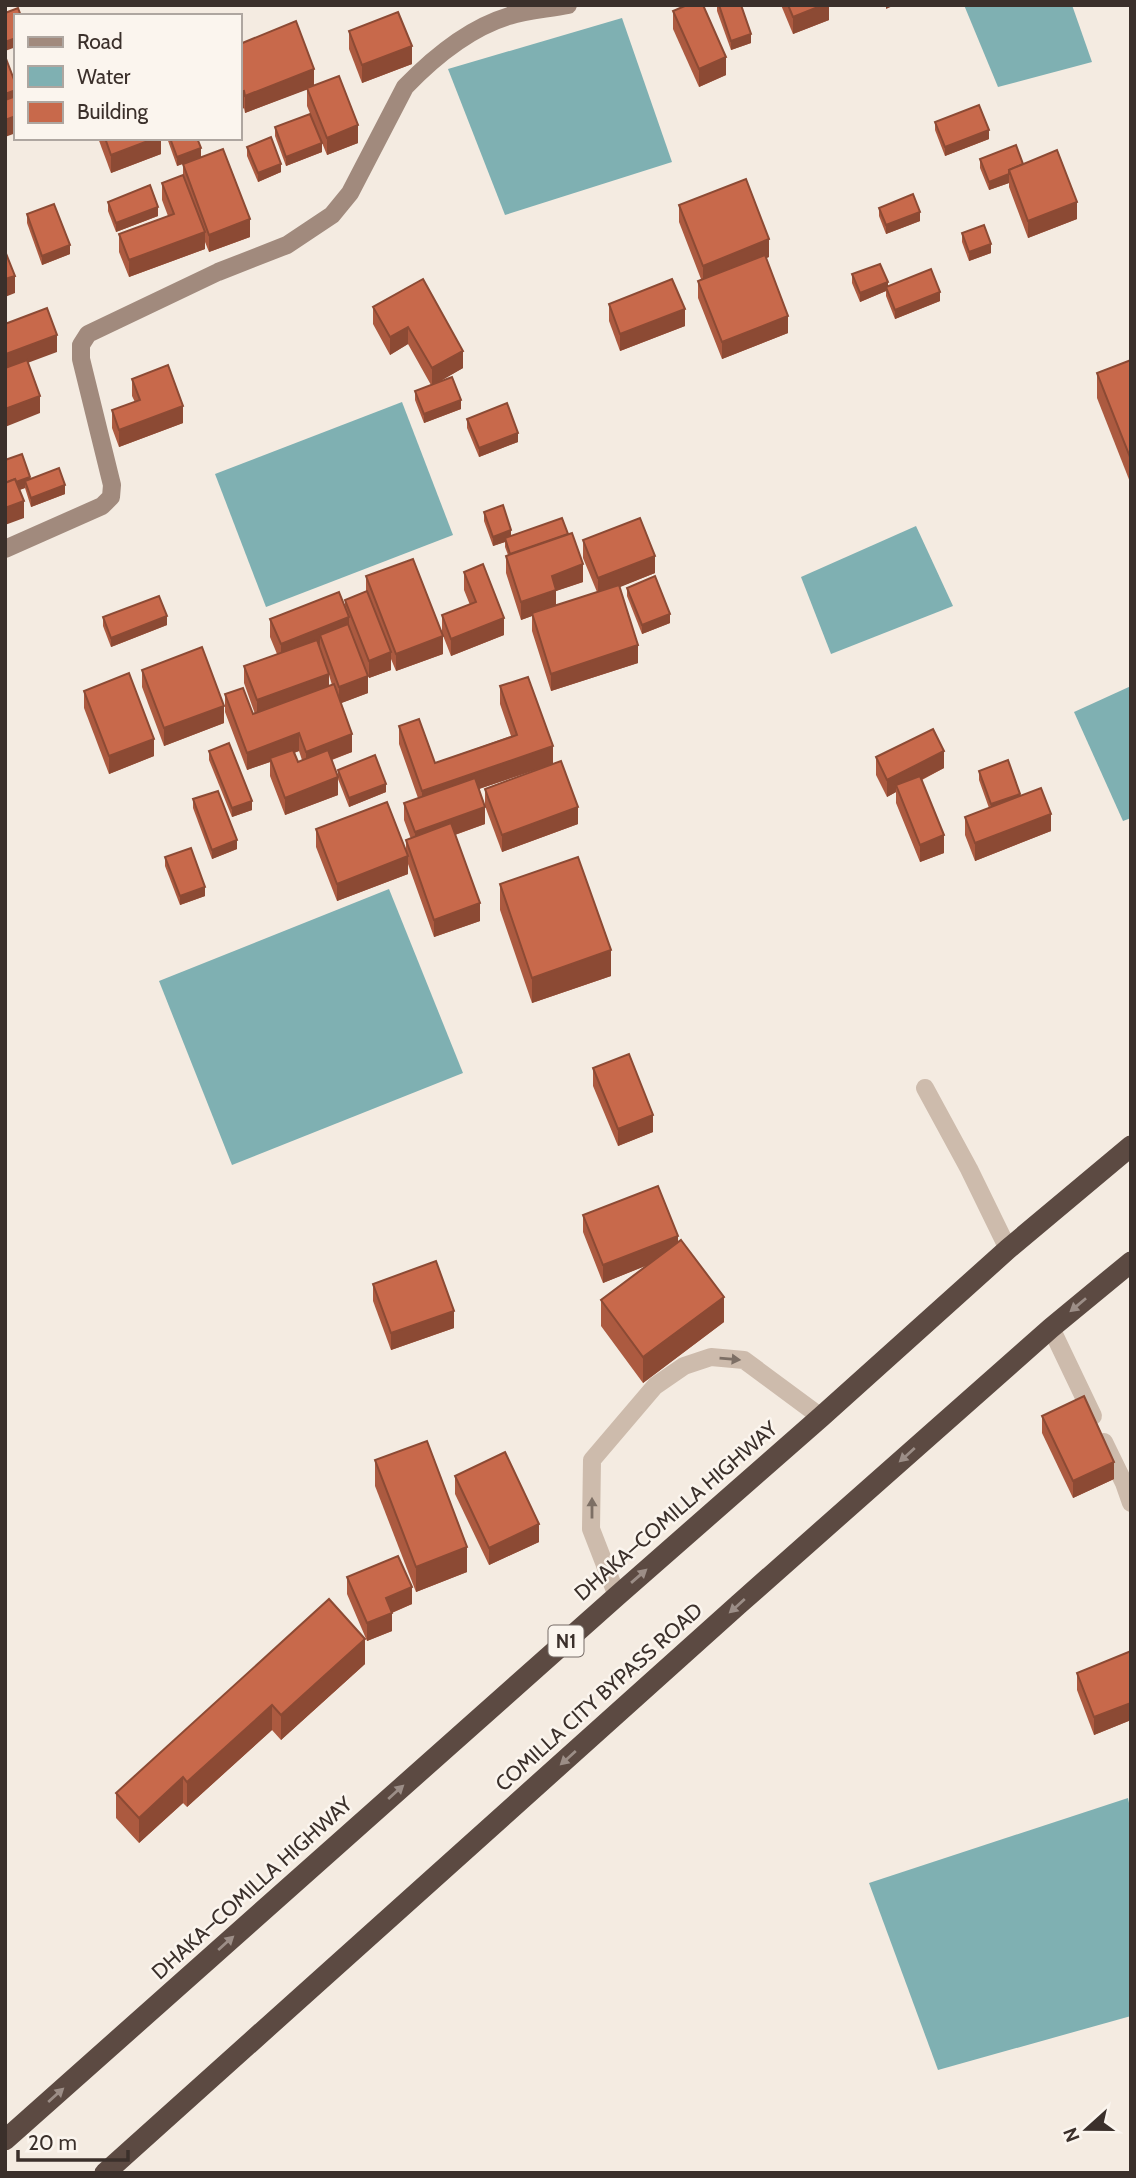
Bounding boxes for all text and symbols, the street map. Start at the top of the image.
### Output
legend [14,14,242,140]
text: Road [77,29,123,54]
text: Water [77,64,131,89]
text: Building [77,99,149,124]
one-way arrow [1070,1297,1087,1312]
one-way arrow [719,1354,741,1365]
street label: DHAKA–COMILLA HIGHWAY [569,1415,783,1606]
one-way arrow [898,1447,916,1463]
one-way arrow [586,1496,597,1518]
one-way arrow [630,1568,648,1584]
street label: COMILLA CITY BYPASS ROAD [490,1597,707,1796]
one-way arrow [728,1598,746,1614]
road number: N1 [548,1625,584,1656]
one-way arrow [559,1750,576,1765]
one-way arrow [387,1784,405,1800]
street label: DHAKA–COMILLA HIGHWAY [146,1790,358,1984]
one-way arrow [217,1936,234,1952]
one-way arrow [47,2087,64,2103]
north arrow [1052,2094,1122,2164]
scale bar [18,2118,128,2162]
text: N [1058,2125,1085,2145]
text: 20 m [28,2130,77,2155]

